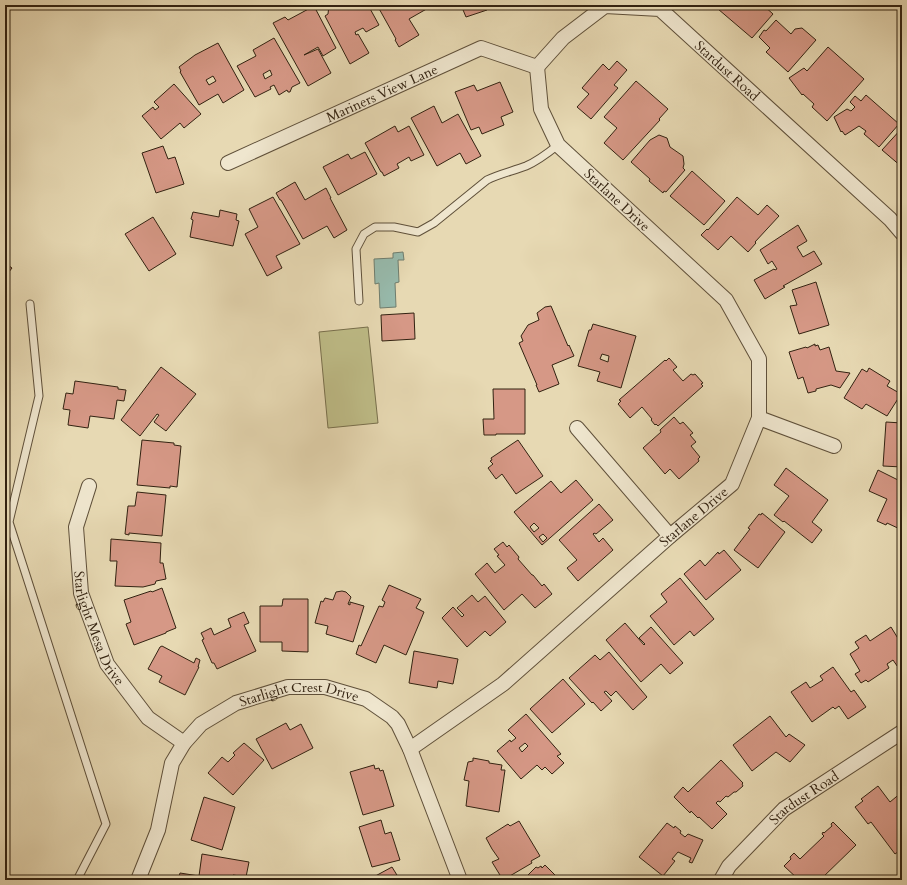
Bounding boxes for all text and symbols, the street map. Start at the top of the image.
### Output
street label: Stardust Road [691,36,764,105]
street label: Mariners View Lane [323,59,441,127]
street label: Starlane Drive [580,164,654,236]
street label: Starlane Drive [655,482,732,551]
street label: Starlight Mesa Drive [70,570,129,689]
street label: Starlight Crest Drive [237,678,361,711]
street label: Stardust Road [765,766,843,829]

